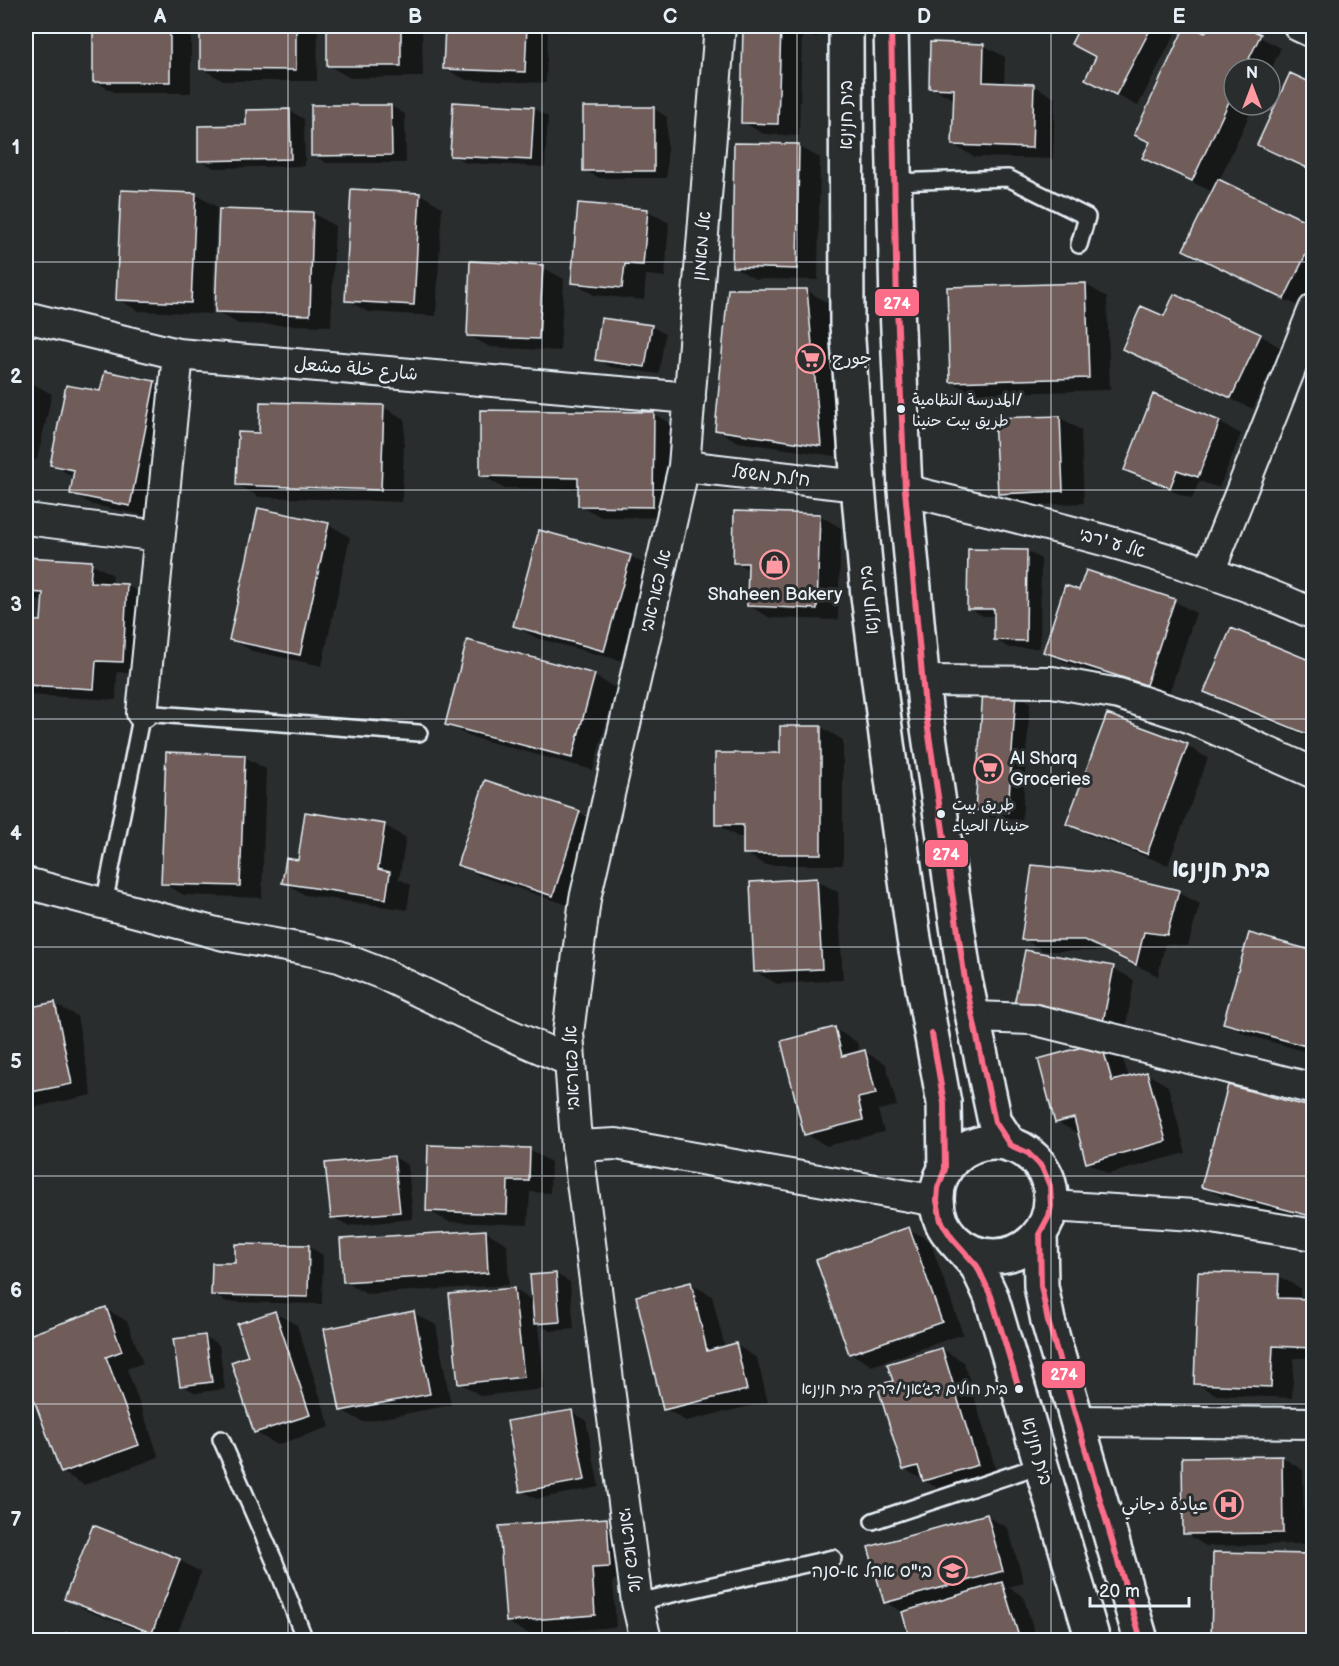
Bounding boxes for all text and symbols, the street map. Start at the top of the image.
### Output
text: A [153,5,167,29]
text: B [408,5,422,29]
text: C [663,5,677,29]
text: D [917,5,931,29]
text: E [1173,5,1186,29]
north arrow [1222,57,1282,117]
text: N [1246,64,1258,83]
street label: בית חנינא [836,80,857,150]
text: 1 [12,136,20,160]
street label: אל מאמון [689,210,715,282]
line badge: 274 [874,288,920,317]
text: 274 [883,295,911,314]
supermarket icon: جورج [795,342,827,374]
place label: جورج [832,348,872,370]
street label: شارع خلة مشعل [293,353,419,386]
text: 2 [10,365,22,389]
place label: المدرسة النظامية/ طريق بيت حنينا [912,391,1023,431]
marker: المدرسة النظامية/ طريق بيت حنينا [895,403,907,415]
street label: ח'לת משעל [731,461,811,491]
street label: אל ע 'רבי [1076,524,1148,562]
street label: אל פאראבי [636,547,676,635]
shop icon: Shaheen Bakery [759,549,791,581]
street label: בית חנינא [855,564,883,636]
place label: Shaheen Bakery [708,584,843,605]
text: 3 [10,593,22,617]
place label: Al Sharq Groceries [1010,748,1090,790]
supermarket icon: Al Sharq Groceries [973,752,1005,784]
place label: طريق بيت حنينا/ الحياء [952,796,1030,836]
marker: طريق بيت حنينا/ الحياء [935,808,947,820]
text: 4 [10,822,22,846]
line badge: 274 [924,839,969,868]
text: 274 [932,846,960,865]
district label: בית חנינא [1172,855,1270,884]
street label: אל פאראבי [560,1025,584,1111]
text: 5 [10,1050,22,1074]
text: 6 [10,1279,22,1303]
line badge: 274 [1041,1360,1086,1389]
text: 274 [1050,1366,1078,1385]
place label: בית חולים דג׳אני/דרך בית חנינא [801,1380,1008,1399]
marker: בית חולים דג׳אני/דרך בית חנינא [1013,1383,1025,1395]
street label: בית חנינא [1017,1415,1057,1487]
hospital icon: عيادة دجاني [1213,1488,1245,1520]
place label: عيادة دجاني [1122,1494,1208,1520]
street label: אל פאראבי [614,1506,646,1594]
text: 7 [10,1508,22,1532]
school or university icon: בי"ס אהל א-סנה [937,1555,969,1587]
place label: בי"ס אהל א-סנה [812,1561,932,1582]
scale bar [1090,1570,1189,1608]
text: 20 m [1099,1581,1140,1602]

